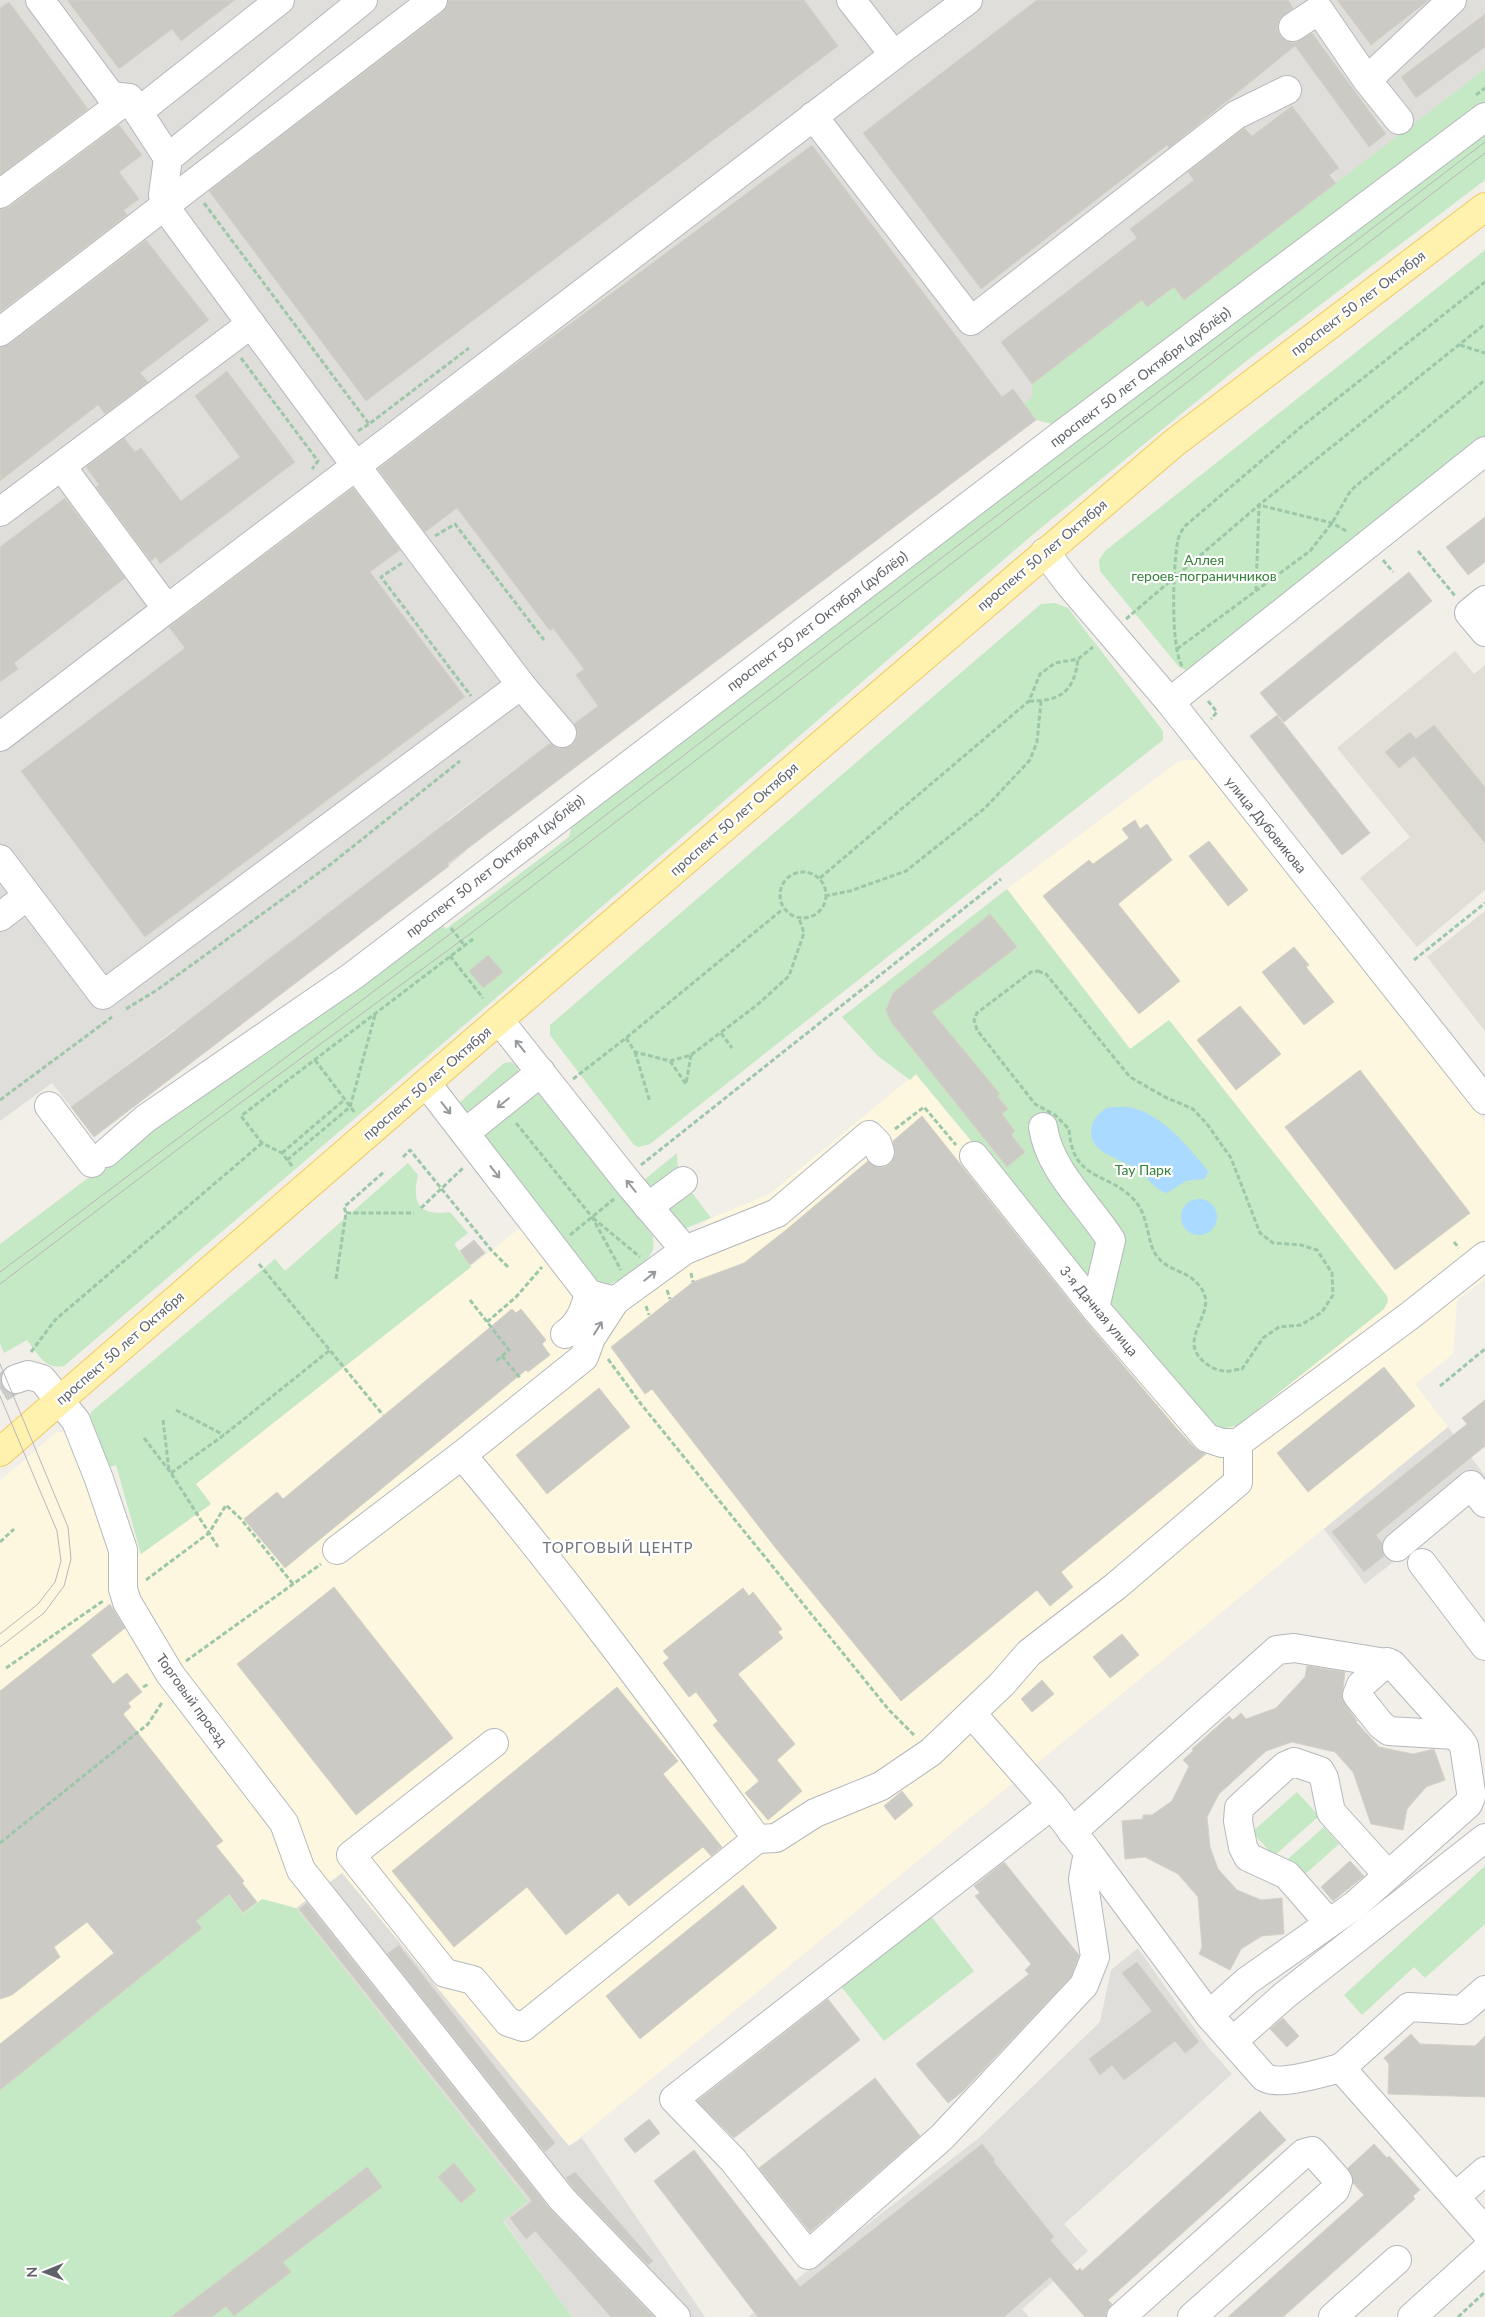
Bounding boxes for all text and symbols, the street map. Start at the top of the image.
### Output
street label: проспект 50 лет Октября [1287,246,1428,359]
street label: проспект 50 лет Октября (дублёр) [1046,303,1234,450]
street label: проспект 50 лет Октября [973,495,1110,614]
street label: проспект 50 лет Октября (дублёр) [723,547,911,694]
park label: Аллея героев-пограничников [1131,551,1277,584]
street label: проспект 50 лет Октября [666,758,801,879]
street label: улица Дубовикова [1222,773,1311,876]
street label: проспект 50 лет Октября (дублёр) [402,790,588,941]
street label: проспект 50 лет Октября [359,1022,494,1143]
one-way arrow [514,1040,525,1053]
one-way arrow [497,1097,510,1108]
one-way arrow [440,1102,451,1115]
park label: Тау Парк [1115,1161,1172,1178]
one-way arrow [489,1165,500,1178]
one-way arrow [625,1179,636,1192]
street label: 3-я Дачная улица [1057,1262,1142,1359]
one-way arrow [644,1270,657,1281]
street label: проспект 50 лет Октября [52,1287,187,1408]
one-way arrow [592,1321,603,1335]
district label: ТОРГОВЫЙ ЦЕНТР [542,1538,694,1556]
street label: Торговый проезд [153,1650,232,1750]
north arrow [20,2247,70,2297]
text: N [23,2267,40,2278]

